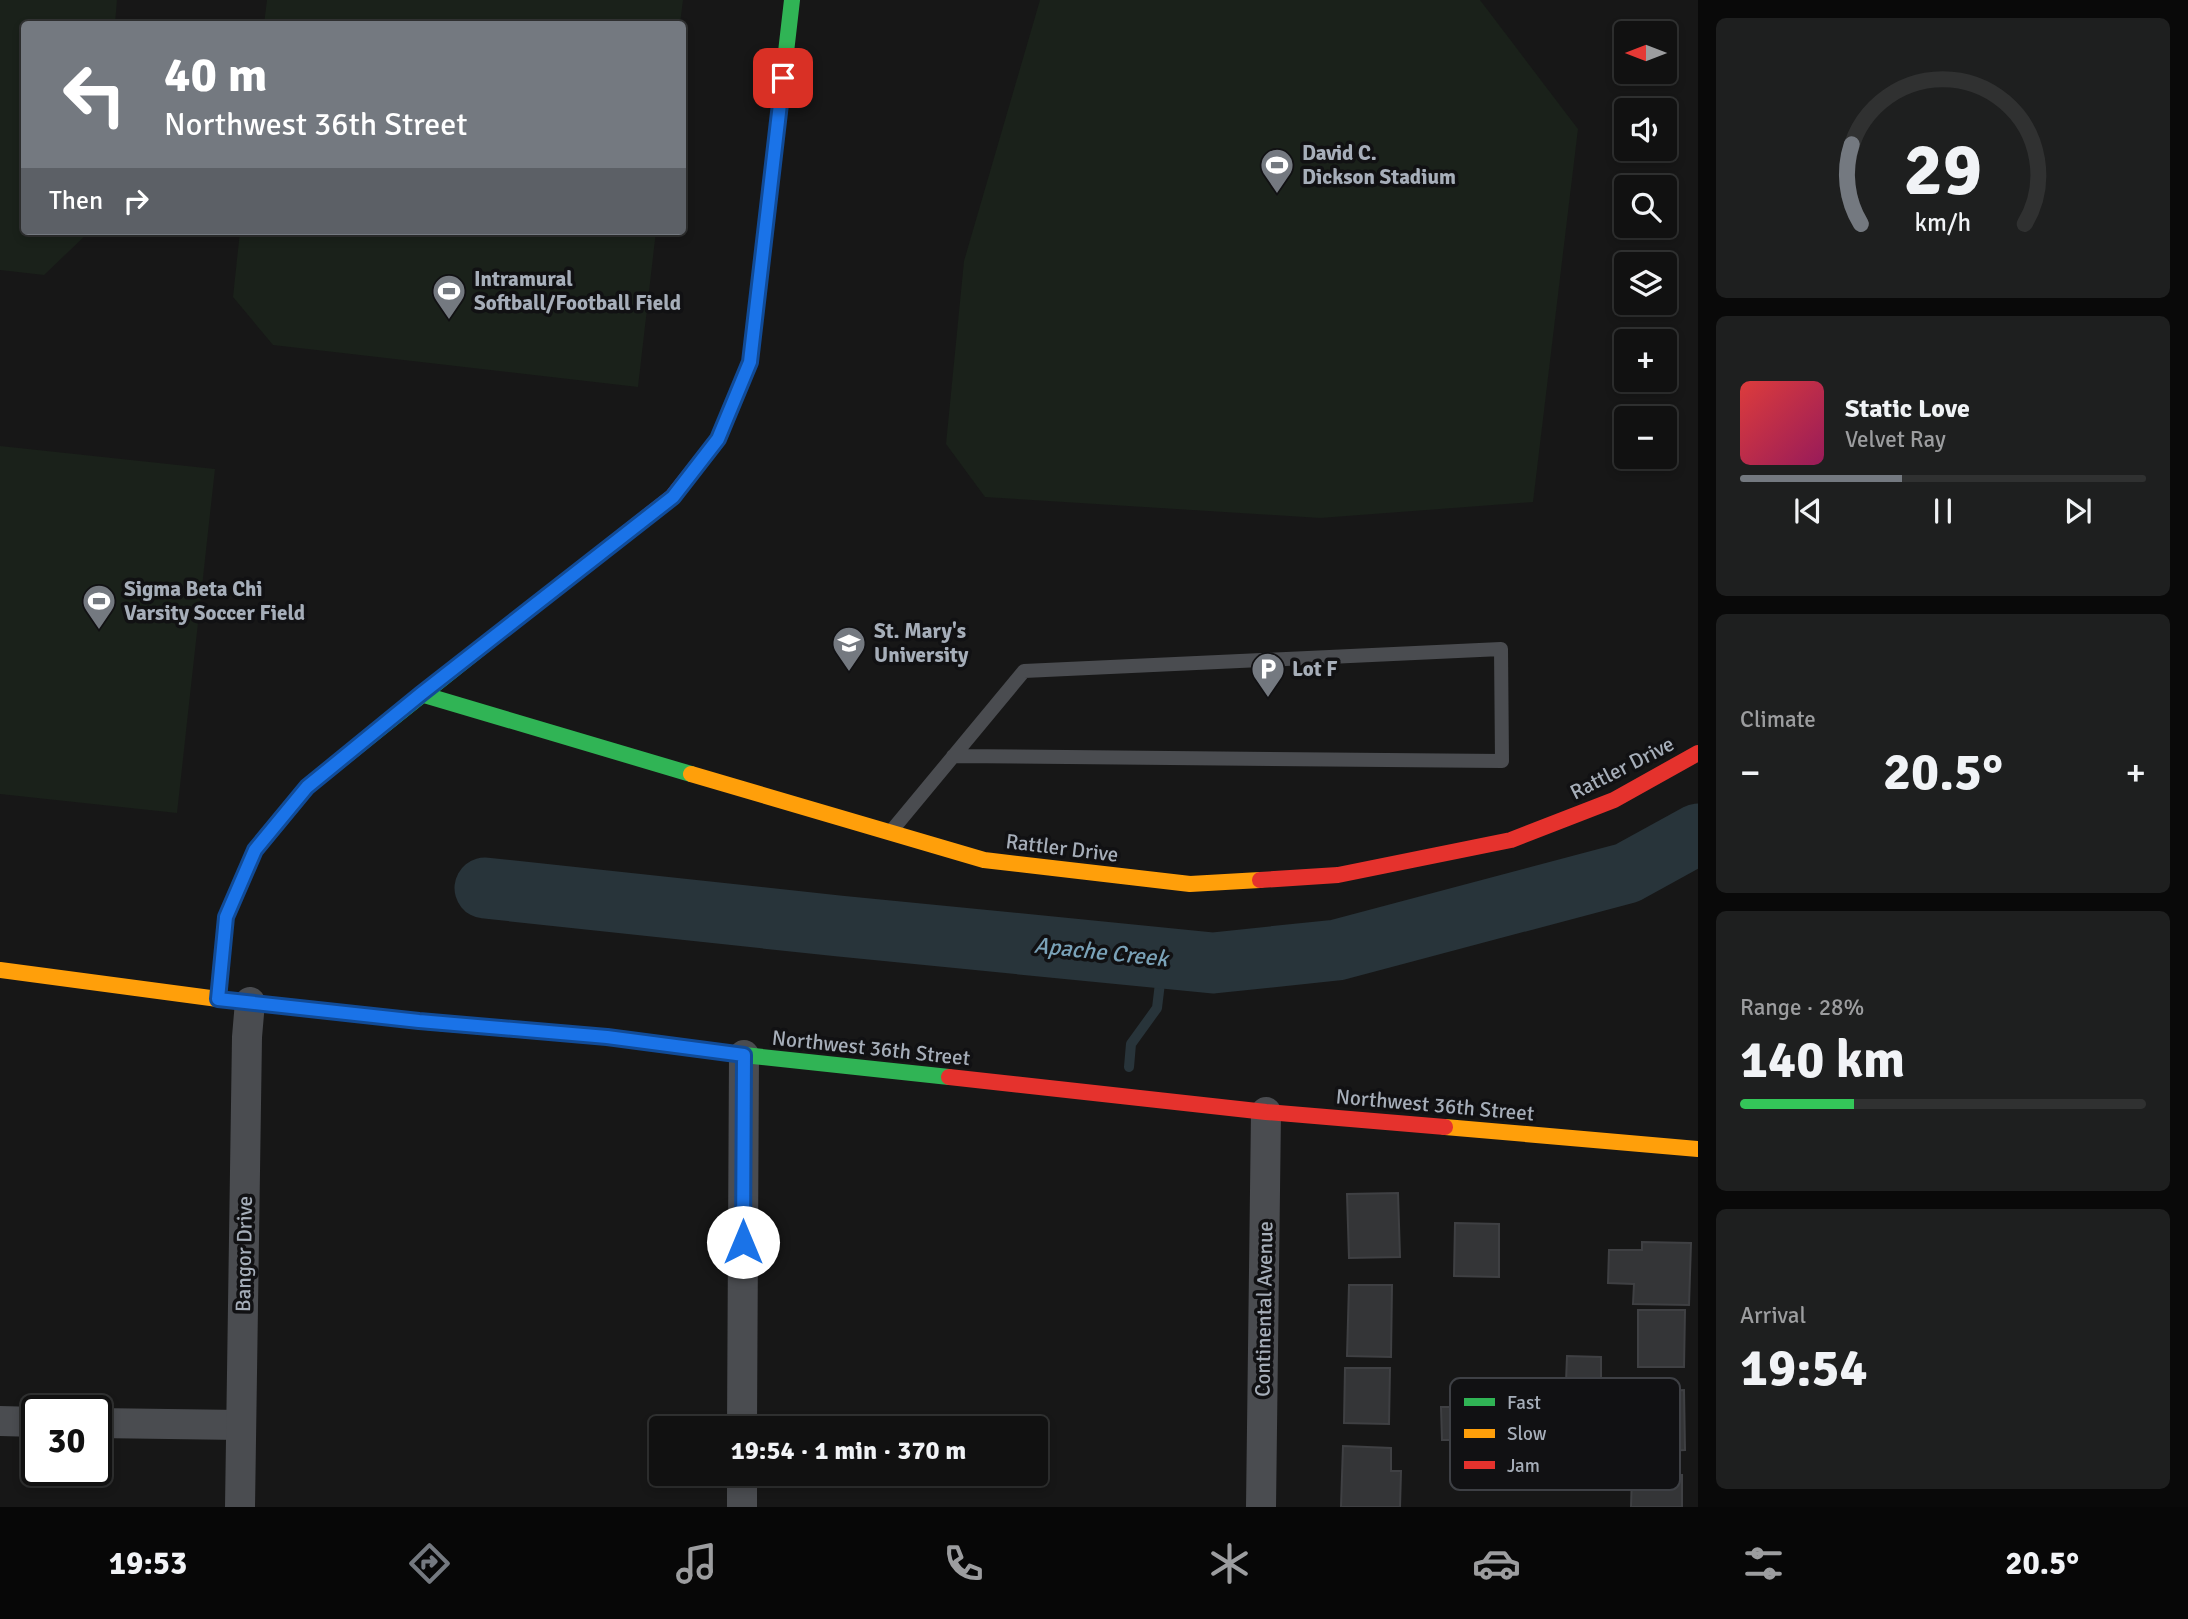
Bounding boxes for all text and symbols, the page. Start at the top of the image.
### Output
north arrow [1614,21,1676,84]
map controls [1614,21,1677,469]
text: 40 m [164,45,267,105]
pin [753,48,813,108]
icon: left [49,49,140,140]
icon: arrive [764,59,802,97]
button: sound [1614,98,1677,161]
text: Northwest 36th Street [164,105,468,144]
text: 29 [1904,126,1982,215]
place label: David C. Dickson Stadium [1302,140,1456,190]
sports icon: David C. Dickson Stadium [1258,146,1296,195]
button: search [1614,175,1677,238]
icon: right [117,182,155,220]
text: Then [49,185,103,217]
text: km/h [1915,207,1971,238]
button: layers [1614,252,1677,315]
place label: Intramural Softball/Football Field [474,266,681,316]
sports icon: Intramural Softball/Football Field [430,272,468,321]
button: + [1614,329,1677,392]
text: Static Love [1845,393,1970,425]
button: − [1614,406,1677,469]
text: Velvet Ray [1845,425,1946,454]
icon: previous [1789,492,1827,530]
icon: pause [1924,492,1962,530]
icon: next [2059,492,2097,530]
place label: Sigma Beta Chi Varsity Soccer Field [124,576,305,626]
sports icon: Sigma Beta Chi Varsity Soccer Field [80,582,118,631]
place label: St. Mary's University [874,618,969,668]
school or university icon: St. Mary's University [830,624,868,673]
parking icon: Lot F [1249,650,1287,699]
place label: Lot F [1292,656,1337,682]
text: Climate [1740,705,1816,734]
street label: Rattler Drive [1566,731,1678,805]
text: 20.5° [1883,740,2003,804]
text: − [1740,749,1761,796]
text: + [2125,749,2146,796]
street label: Rattler Drive [1004,828,1120,868]
water label: Apache Creek [1033,931,1172,974]
text: Range · 28% [1740,993,1864,1022]
street label: Northwest 36th Street [771,1025,971,1071]
text: 140 km [1740,1028,1905,1092]
street label: Northwest 36th Street [1335,1083,1535,1127]
street label: Bangor Drive [230,1196,258,1312]
position arrow [706,1205,780,1279]
street label: Continental Avenue [1249,1221,1279,1397]
text: Arrival [1740,1301,1806,1330]
text: 19:54 [1740,1336,1868,1400]
legend [1450,1378,1680,1490]
text: Fast [1507,1391,1541,1415]
speed limit sign: 30 [21,1395,112,1486]
text: Slow [1507,1422,1547,1446]
text: 19:54 · 1 min · 370 m [731,1435,966,1467]
text: Jam [1507,1454,1540,1478]
icon: directions [405,1539,454,1588]
icon: music [672,1539,721,1588]
icon: phone [939,1539,988,1588]
icon: climate [1205,1539,1254,1588]
icon: car [1472,1539,1521,1588]
icon: filters [1739,1539,1788,1588]
text: 19:53 [109,1544,187,1583]
text: 20.5° [2005,1544,2079,1583]

